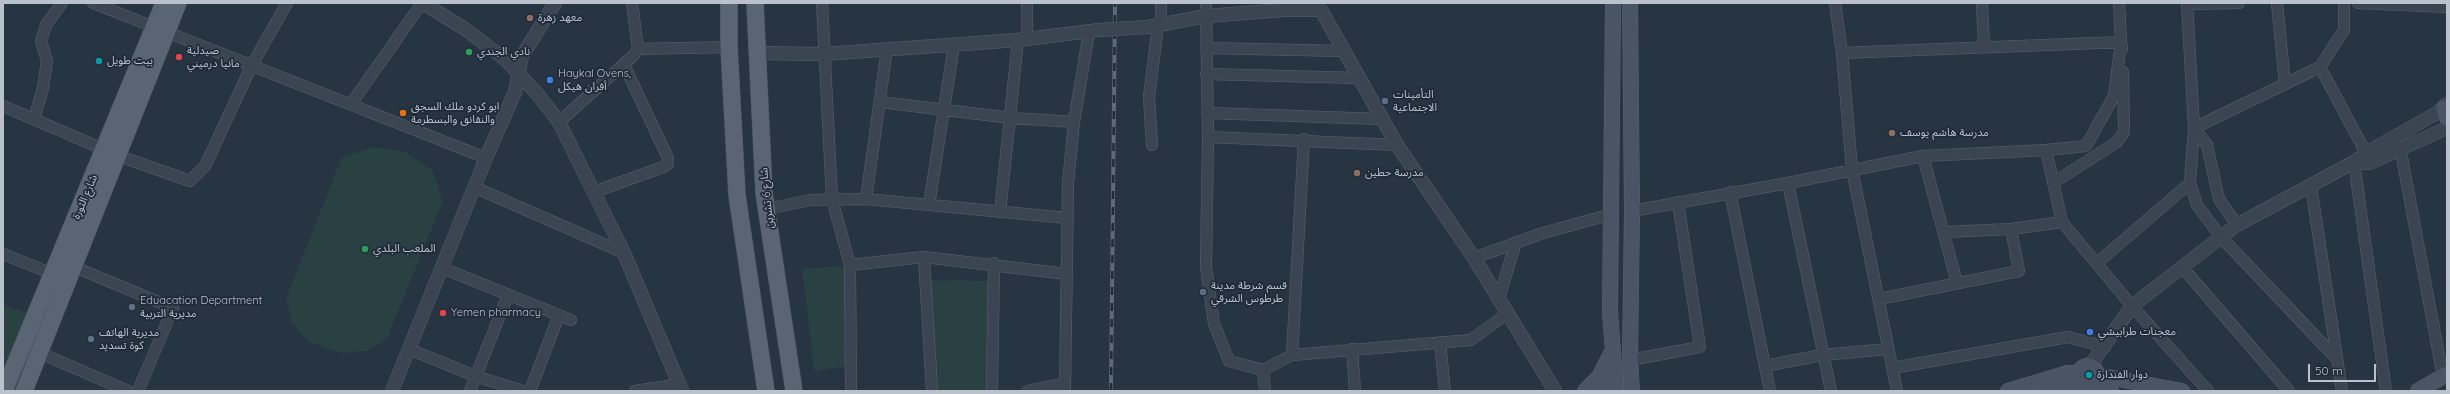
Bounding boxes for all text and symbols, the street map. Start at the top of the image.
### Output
place label: معهد زهرة [538,11,582,25]
marker: معهد زهرة [525,13,535,23]
place label: صيدلية مانيا درميني [187,44,240,70]
place label: نادي الجندي [477,45,530,59]
marker: نادي الجندي [464,47,474,57]
marker: صيدلية مانيا درميني [174,52,184,62]
place label: بيت طويل [107,54,153,68]
marker: بيت طويل [94,56,104,66]
place label: Haykal Ovens, أفران هيكل [558,67,631,93]
marker: Haykal Ovens, أفران هيكل [545,75,555,85]
place label: التأمينات الاجتماعية [1393,88,1437,114]
marker: التأمينات الاجتماعية [1380,96,1390,106]
place label: ابو كردو ملك السجق والنقانق والبسطرمة [411,100,499,126]
marker: ابو كردو ملك السجق والنقانق والبسطرمة [398,108,408,118]
place label: مدرسة هاشم يوسف [1900,126,1989,140]
marker: مدرسة هاشم يوسف [1887,128,1897,138]
place label: مدرسة حطين [1365,166,1424,180]
street label: شارع 6 تشرين [757,167,777,229]
marker: مدرسة حطين [1352,168,1362,178]
street label: شارع الثورة [70,173,100,221]
place label: الملعب البلدي [373,242,436,256]
marker: الملعب البلدي [360,244,370,254]
place label: قسم شرطة مدينة طرطوس الشرقي [1211,279,1287,305]
marker: قسم شرطة مدينة طرطوس الشرقي [1198,287,1208,297]
place label: Eduacation Department مديرية التربية [140,294,262,320]
marker: Eduacation Department مديرية التربية [127,302,137,312]
place label: Yemen pharmacy [451,306,541,320]
marker: Yemen pharmacy [438,308,448,318]
place label: معجنات طرابيشي [2098,325,2176,339]
place label: مديرية الهاتف كوة تسديد [99,326,159,352]
marker: معجنات طرابيشي [2085,327,2095,337]
marker: مديرية الهاتف كوة تسديد [86,334,96,344]
scale bar [2310,356,2378,382]
text: 50 m [2315,363,2343,378]
place label: دوار الفندارة [2097,368,2148,382]
marker: دوار الفندارة [2084,370,2094,380]

